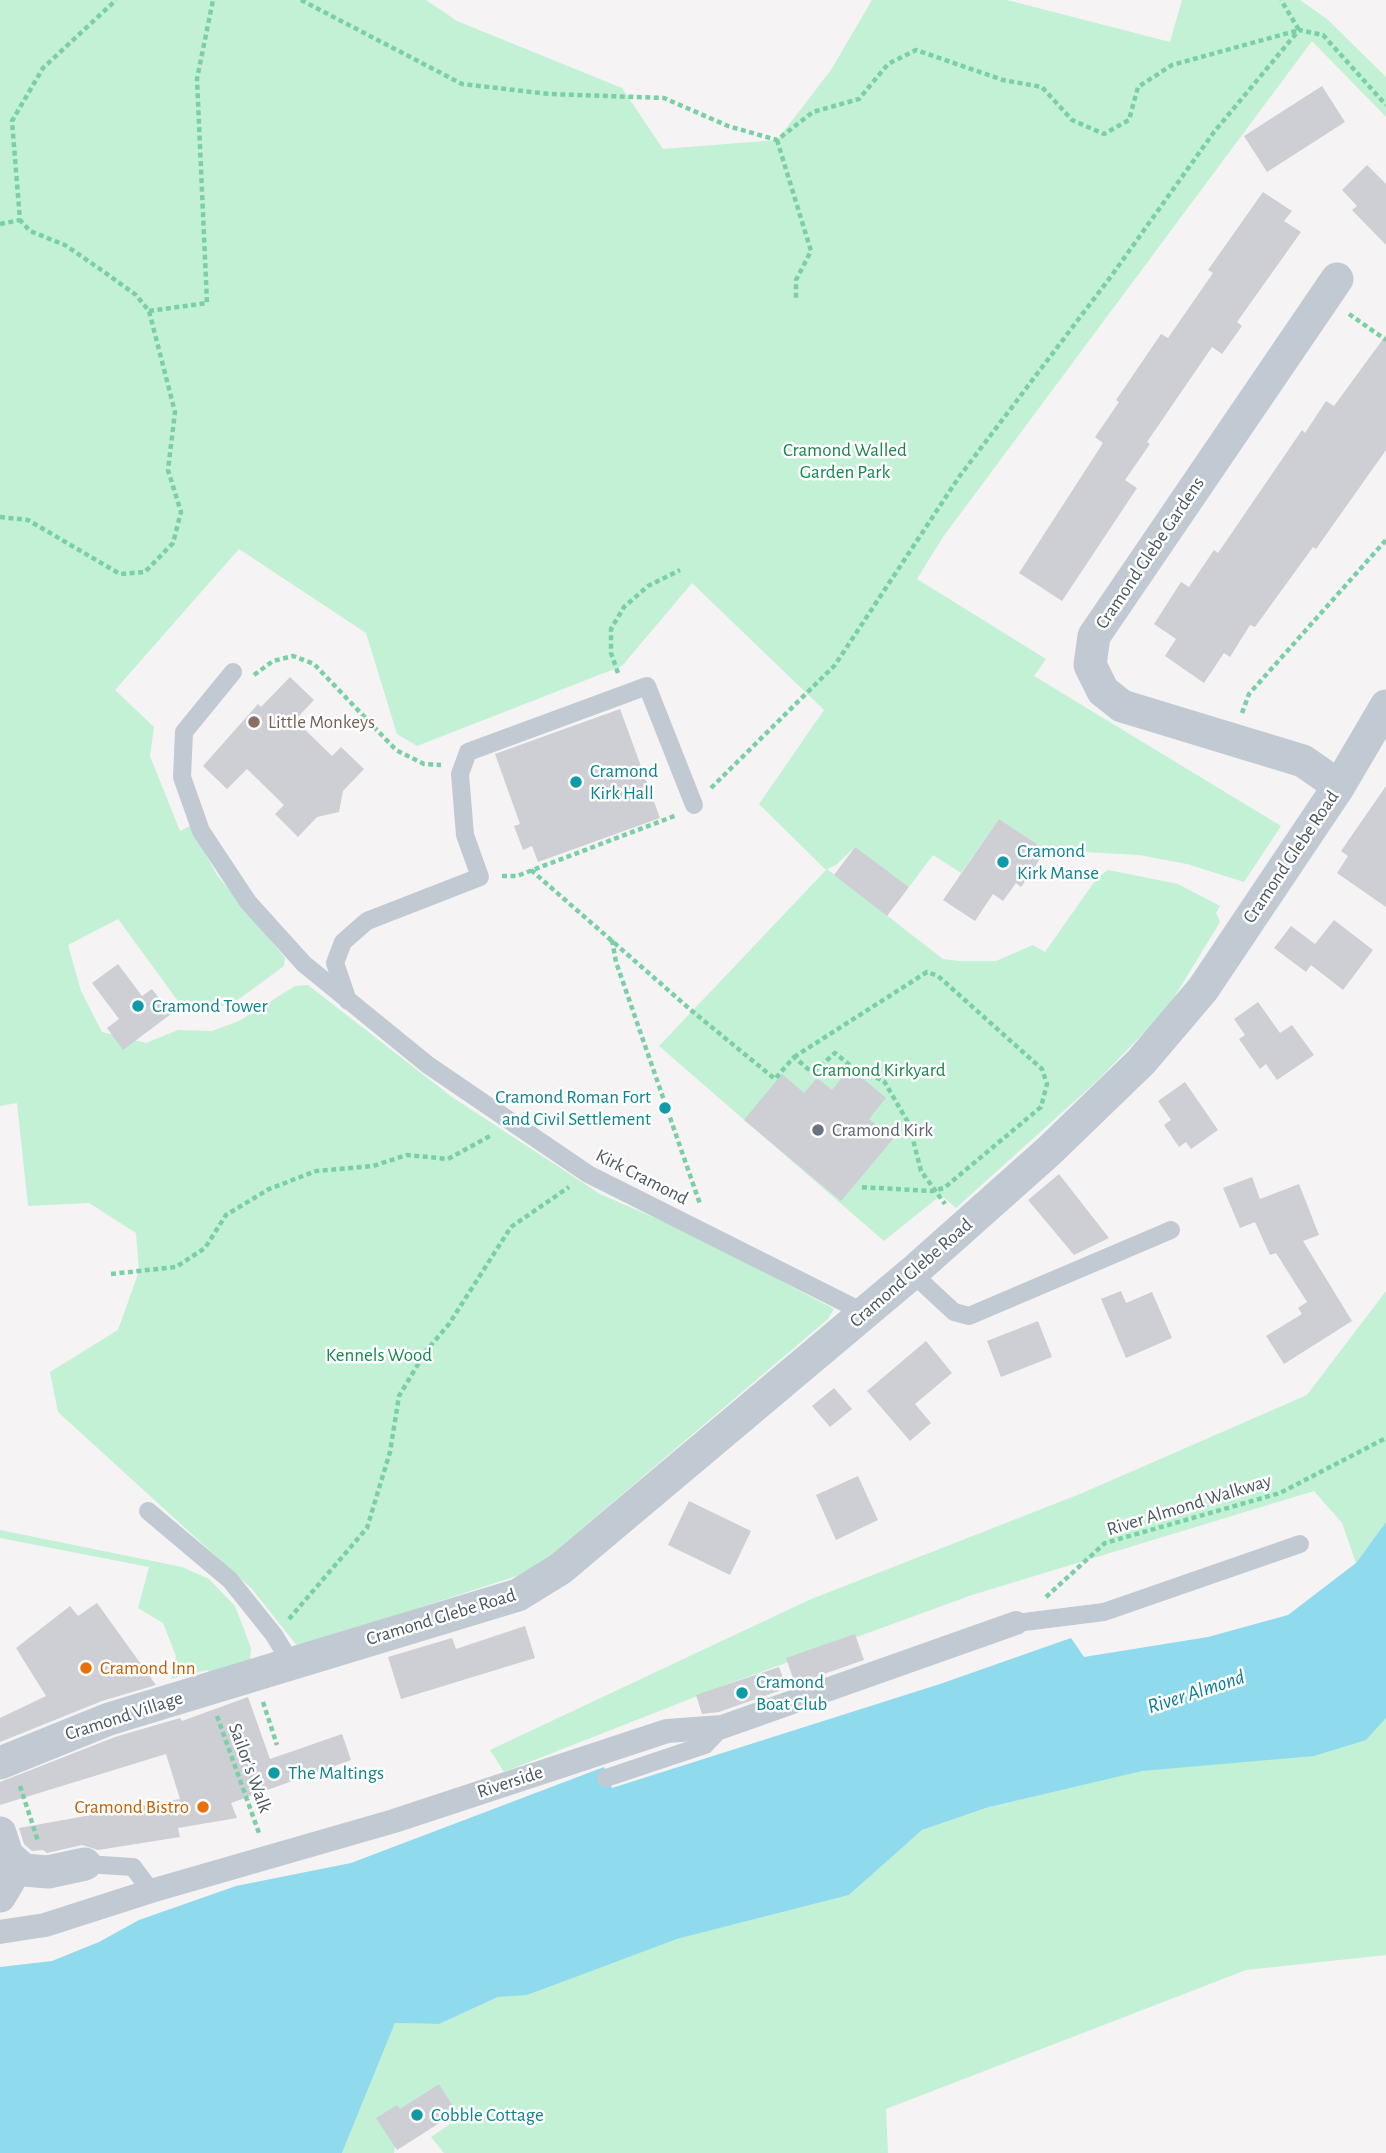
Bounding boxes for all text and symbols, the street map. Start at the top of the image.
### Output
park label: Cramond Walled Garden Park [783,439,907,483]
street label: Cramond Glebe Gardens [1091,472,1209,634]
place label: Little Monkeys [268,711,375,733]
marker: Little Monkeys [246,714,262,730]
place label: Cramond Kirk Hall [590,760,658,804]
marker: Cramond Kirk Hall [568,774,584,790]
street label: Cramond Glebe Road [1238,786,1344,928]
place label: Cramond Kirk Manse [1017,840,1099,884]
marker: Cramond Kirk Manse [995,854,1011,870]
place label: Cramond Tower [152,995,268,1017]
marker: Cramond Tower [130,998,146,1014]
park label: Cramond Kirkyard [812,1059,946,1081]
place label: Cramond Roman Fort and Civil Settlement [495,1086,651,1130]
marker: Cramond Roman Fort and Civil Settlement [657,1100,673,1116]
place label: Cramond Kirk [832,1119,933,1141]
marker: Cramond Kirk [810,1122,826,1138]
street label: Kirk Cramond [592,1144,692,1210]
street label: Cramond Glebe Road [845,1213,977,1333]
park label: Kennels Wood [326,1344,432,1366]
street label: River Almond Walkway [1104,1469,1274,1541]
street label: Cramond Glebe Road [363,1583,519,1651]
place label: Cramond Inn [100,1657,195,1679]
marker: Cramond Inn [78,1660,94,1676]
water label: River Almond [1144,1664,1248,1720]
place label: Cramond Boat Club [756,1671,827,1715]
marker: Cramond Boat Club [734,1685,750,1701]
street label: Cramond Village [62,1686,186,1746]
street label: Sailor's Walk [223,1720,277,1816]
street label: Riverside [474,1761,546,1803]
place label: The Maltings [288,1762,384,1784]
marker: The Maltings [266,1765,282,1781]
place label: Cramond Bistro [75,1796,189,1818]
marker: Cramond Bistro [195,1799,211,1815]
place label: Cobble Cottage [431,2104,544,2126]
marker: Cobble Cottage [409,2107,425,2123]

